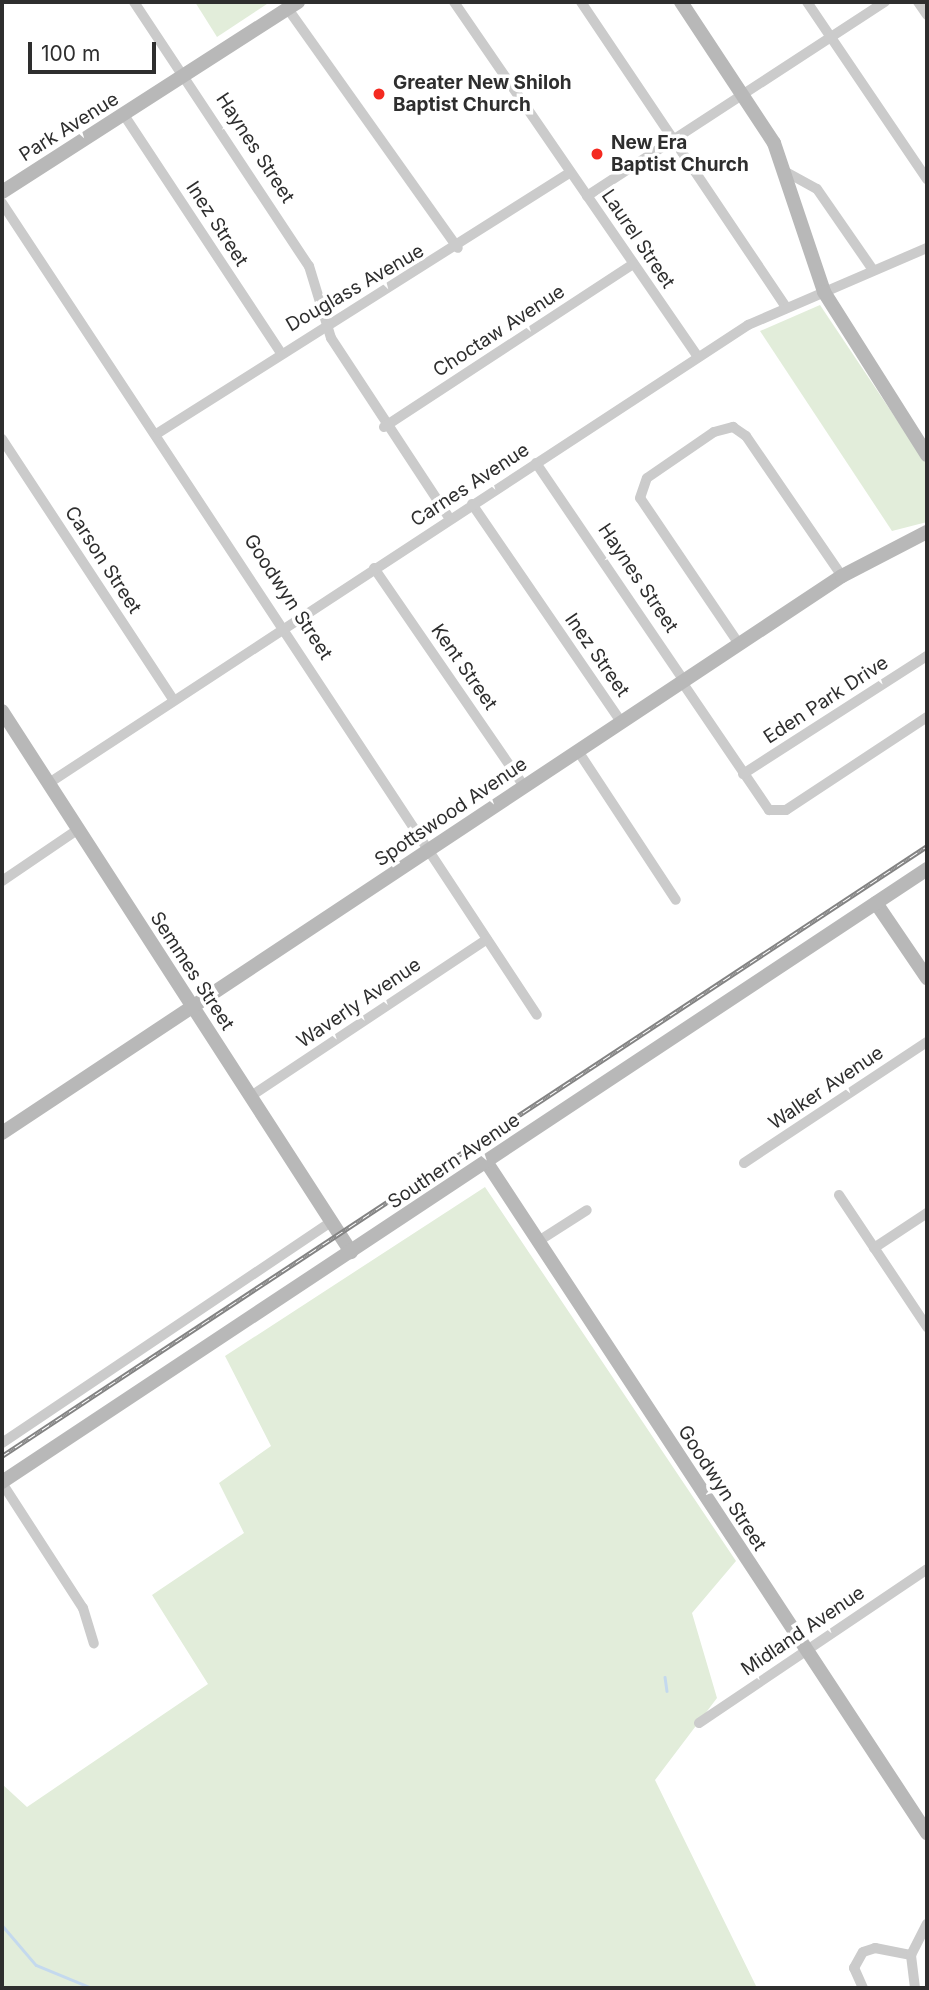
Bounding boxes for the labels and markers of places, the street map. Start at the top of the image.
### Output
place label: Greater New Shiloh Baptist Church [393,72,572,116]
marker: Greater New Shiloh Baptist Church [371,86,387,102]
place label: New Era Baptist Church [611,132,749,176]
marker: New Era Baptist Church [589,146,605,162]

